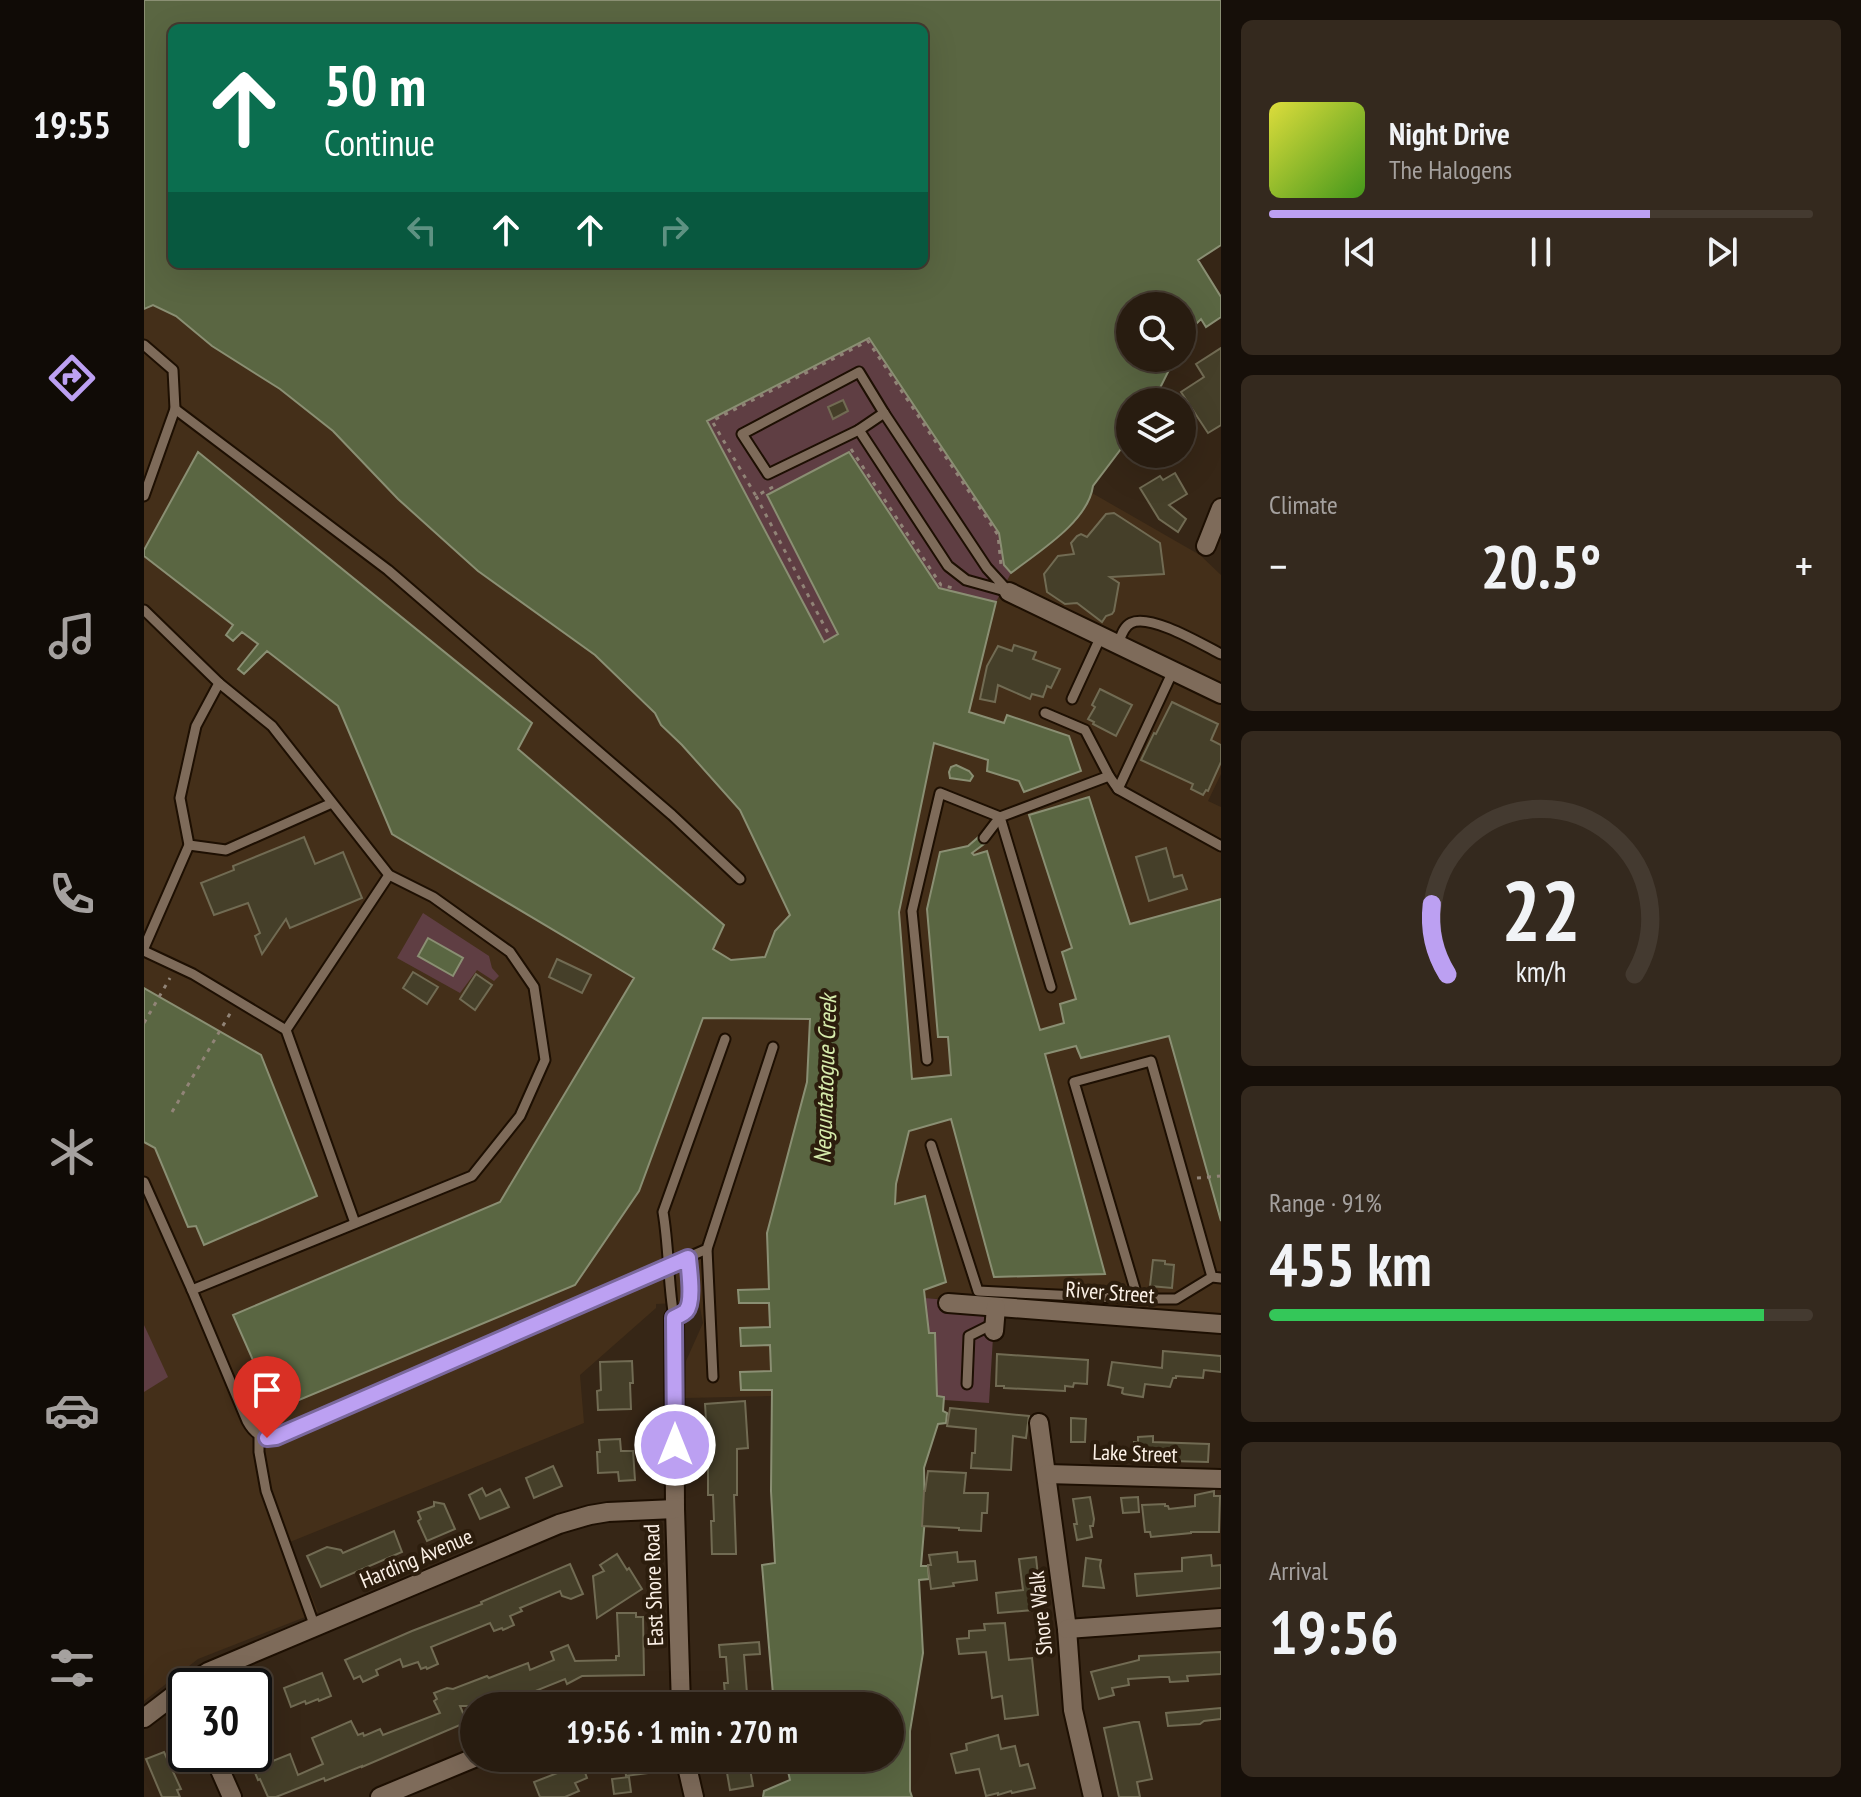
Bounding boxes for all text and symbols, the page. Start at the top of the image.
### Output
text: 50 m [324,49,426,121]
icon: ahead [192,56,296,160]
text: 19:55 [33,101,111,148]
text: Night Drive [1389,114,1510,153]
text: Continue [324,119,435,166]
text: The Halogens [1389,153,1512,186]
icon: left [400,208,444,252]
icon: ahead [484,208,528,252]
icon: ahead [568,208,612,252]
icon: right [652,208,696,252]
icon: previous [1338,230,1382,274]
icon: pause [1519,230,1563,274]
icon: next [1700,230,1744,274]
map controls [1116,292,1196,468]
button: search [1116,292,1196,372]
icon: directions [44,350,100,406]
button: layers [1116,388,1196,468]
text: Climate [1269,488,1338,521]
text: 20.5° [1481,527,1601,605]
text: − [1269,537,1287,594]
text: + [1795,537,1813,594]
icon: music [44,608,100,664]
text: 22 [1501,855,1581,963]
icon: phone [44,866,100,922]
text: km/h [1516,953,1566,990]
water label: Neguntatogue Creek [807,991,844,1164]
icon: climate [44,1124,100,1180]
text: Range · 91% [1269,1186,1382,1219]
text: 455 km [1269,1225,1432,1303]
street label: River Street [1065,1275,1155,1309]
pin [233,1356,301,1438]
icon: arrive [245,1368,289,1412]
icon: car [44,1382,100,1438]
position arrow [633,1403,717,1487]
street label: Lake Street [1092,1438,1178,1468]
street label: Harding Avenue [355,1522,477,1594]
street label: East Shore Road [637,1523,669,1647]
text: Arrival [1269,1554,1328,1587]
street label: Shore Walk [1022,1569,1058,1656]
text: 19:56 [1269,1593,1399,1671]
icon: filters [44,1640,100,1696]
speed limit sign: 30 [168,1668,272,1772]
text: 19:56 · 1 min · 270 m [566,1712,798,1751]

